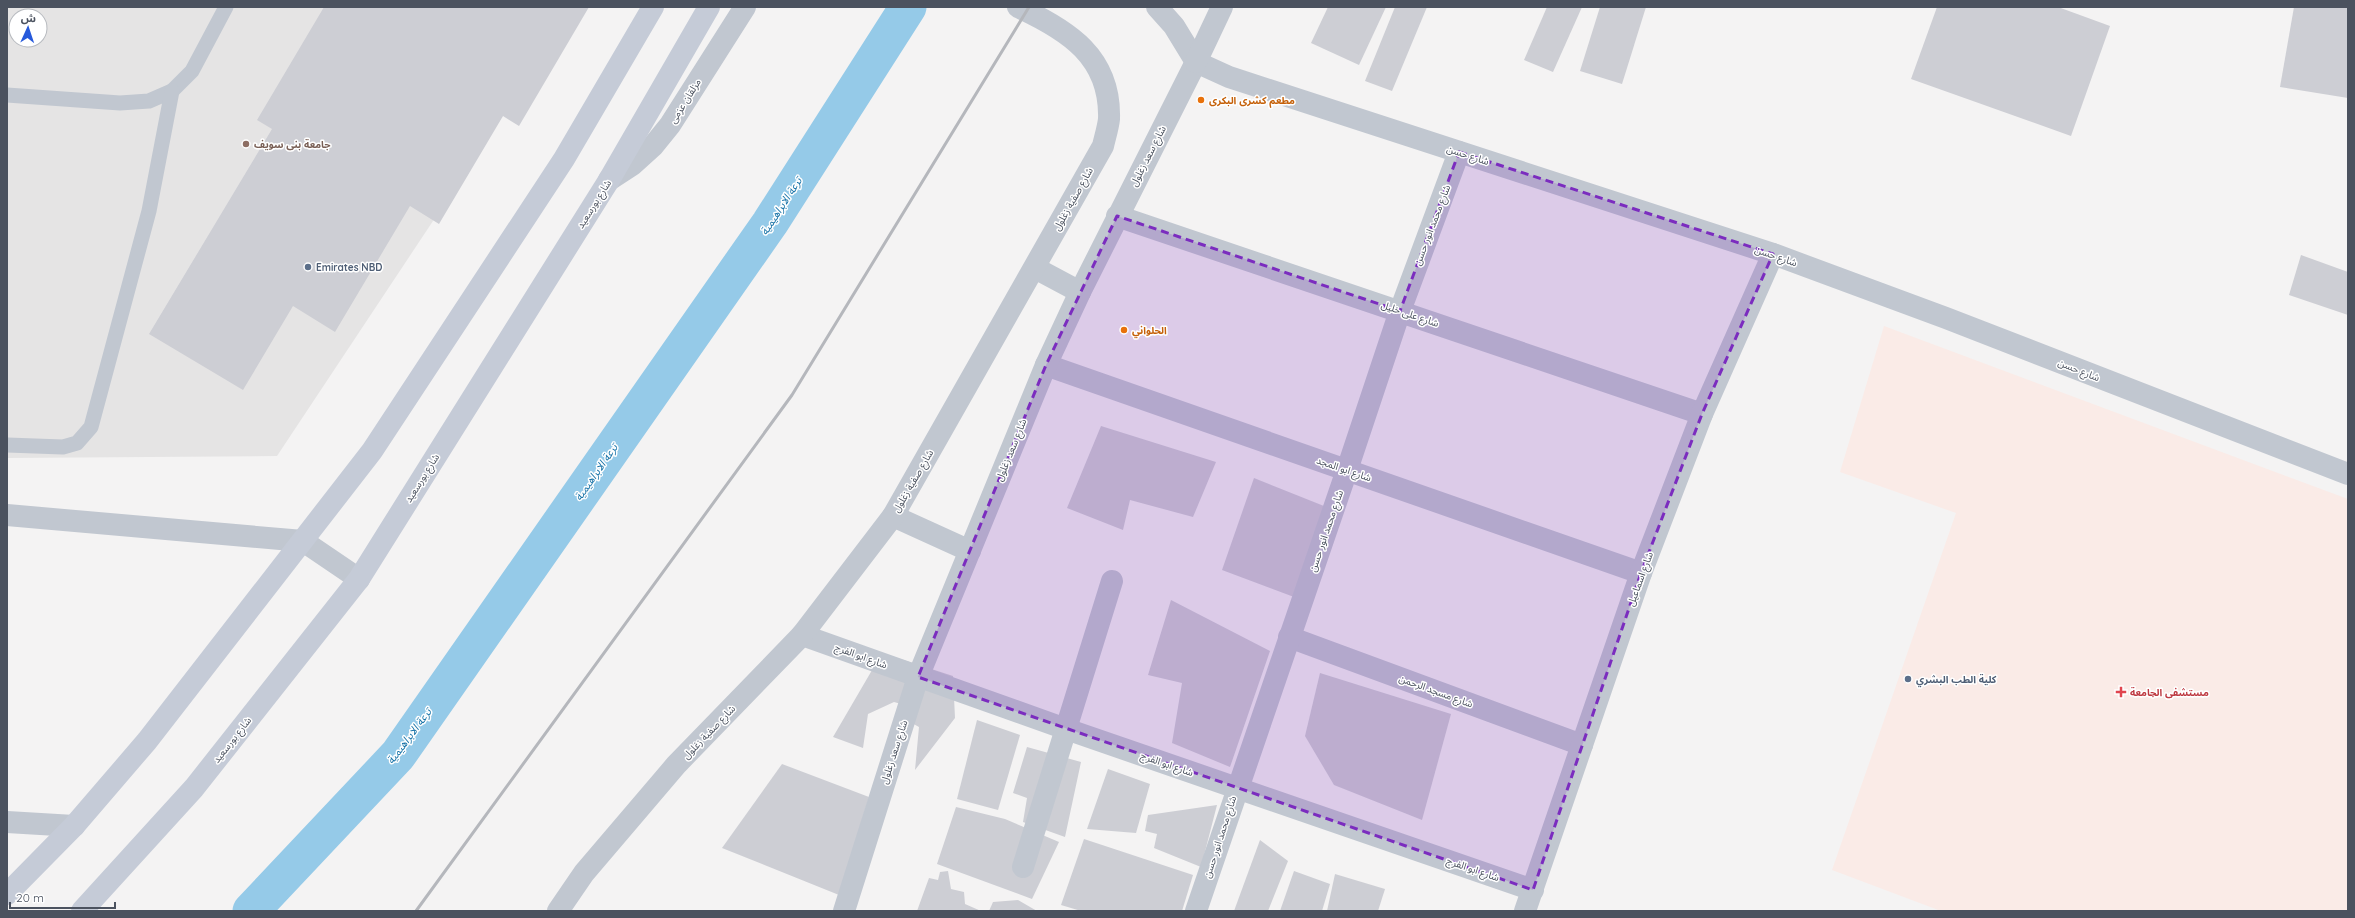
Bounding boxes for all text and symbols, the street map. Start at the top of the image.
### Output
north arrow [8,8,48,48]
text: ش [21,11,36,25]
street label: مزلقان عزمى [666,76,704,126]
place label: مطعم كشرى البكرى [1209,94,1295,108]
marker: مطعم كشرى البكرى [1196,95,1206,105]
street label: شارع سعد زغلول [1127,123,1170,189]
place label: جامعة بنى سويف [254,138,331,151]
marker: جامعة بنى سويف [241,139,251,149]
street label: شارع حسن [1445,142,1491,169]
street label: شارع صفية زغلول [1050,165,1097,234]
water label: ترعة الابراهيمية [757,173,806,238]
street label: شارع بورسعيد [574,177,615,231]
street label: شارع محمد انور حسن [1411,183,1454,268]
street label: شارع حسن [1753,243,1799,270]
place label: Emirates NBD [316,261,382,274]
marker: Emirates NBD [303,262,313,272]
street label: شارع على خليل [1379,298,1441,331]
place label: الحلواني [1132,324,1167,339]
marker: الحلواني [1119,325,1129,335]
street label: شارع حسن [2056,356,2102,385]
street label: شارع سعد زغلول [993,417,1030,484]
water label: ترعة الابراهيمية [571,439,622,503]
street label: شارع صفية زغلول [890,447,937,515]
street label: شارع بورسعيد [402,451,443,505]
street label: شارع ابو المجد [1315,454,1373,485]
street label: شارع محمد انور حسن [1306,488,1347,574]
street label: شارع اسماعيل [1624,550,1657,608]
street label: شارع ابو الفرج [833,640,889,673]
street label: شارع مسجد الرحمن [1397,672,1475,711]
place label: كلية الطب البشري [1916,673,1997,688]
marker: كلية الطب البشري [1903,674,1913,684]
marker: مستشفى الجامعة [2115,686,2127,698]
place label: مستشفى الجامعة [2130,686,2209,699]
street label: شارع صفية زغلول [680,702,739,763]
water label: ترعة الابراهيمية [384,704,436,767]
street label: شارع بورسعيد [210,714,255,766]
street label: شارع سعد زغلول [878,718,911,786]
street label: شارع ابو الفرج [1139,749,1195,780]
street label: شارع محمد انور حسن [1201,794,1240,880]
street label: شارع ابو الفرج [1445,854,1501,885]
scale bar [10,884,115,910]
text: 20 m [16,890,44,905]

